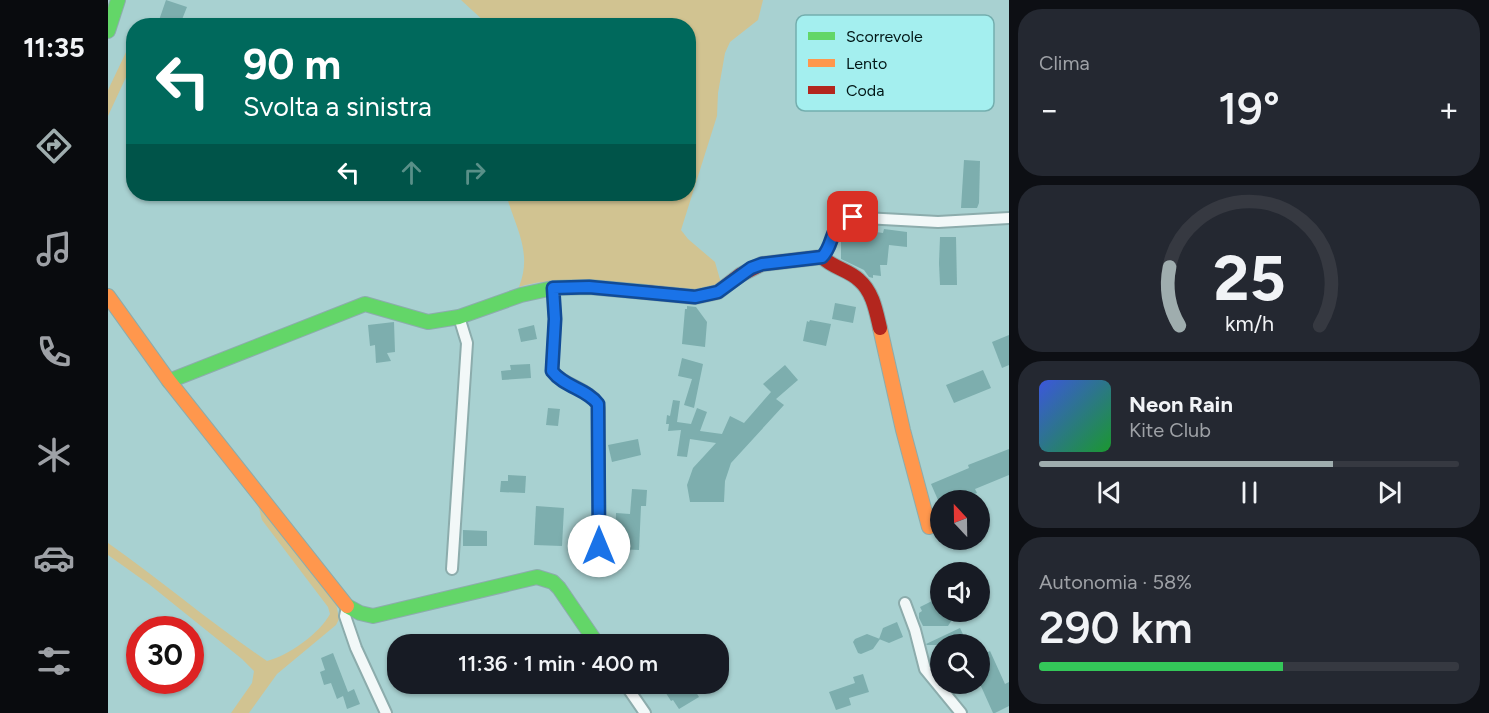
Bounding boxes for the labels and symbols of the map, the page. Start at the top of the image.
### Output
legend [796,15,994,111]
text: Scorrevole [846,27,923,46]
text: Lento [846,54,887,73]
text: Coda [846,81,884,100]
pin [827,191,878,242]
north arrow [930,490,990,550]
position arrow [567,514,631,578]
speed limit sign: 30 [126,616,204,694]

